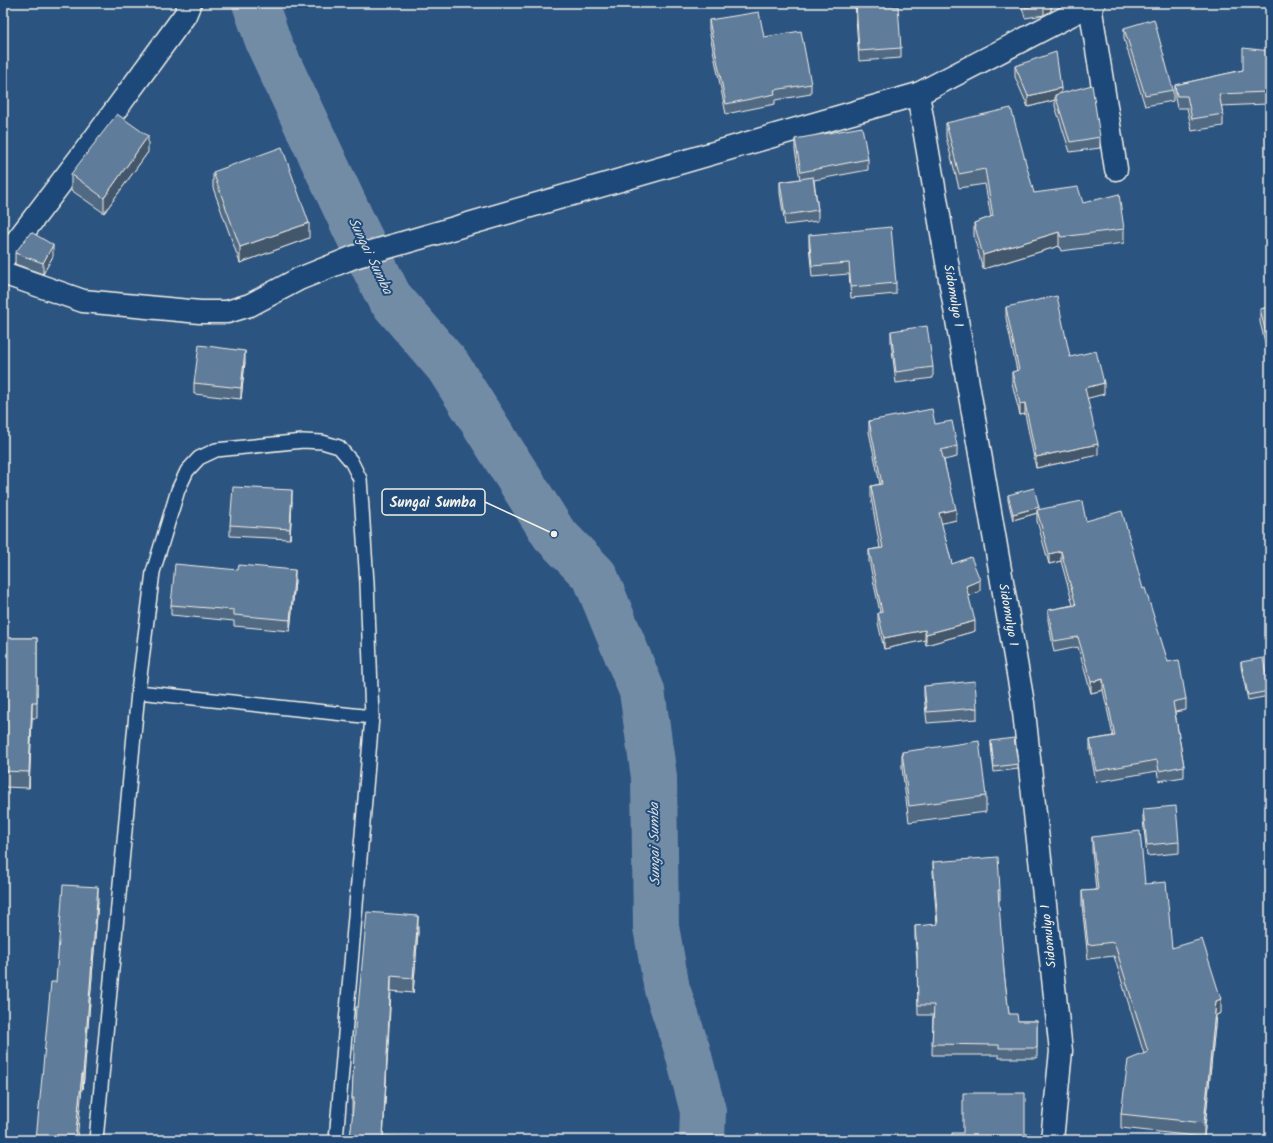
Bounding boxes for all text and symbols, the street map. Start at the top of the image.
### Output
water label: Sungai Sumba [342,214,399,299]
street label: Sidomulyo 1 [937,263,969,329]
callout: Sungai Sumba [382,489,485,515]
text: Sungai Sumba [390,492,476,514]
street label: Sidomulyo 1 [992,582,1024,648]
water label: Sungai Sumba [643,801,667,886]
street label: Sidomulyo 1 [1035,903,1063,969]

